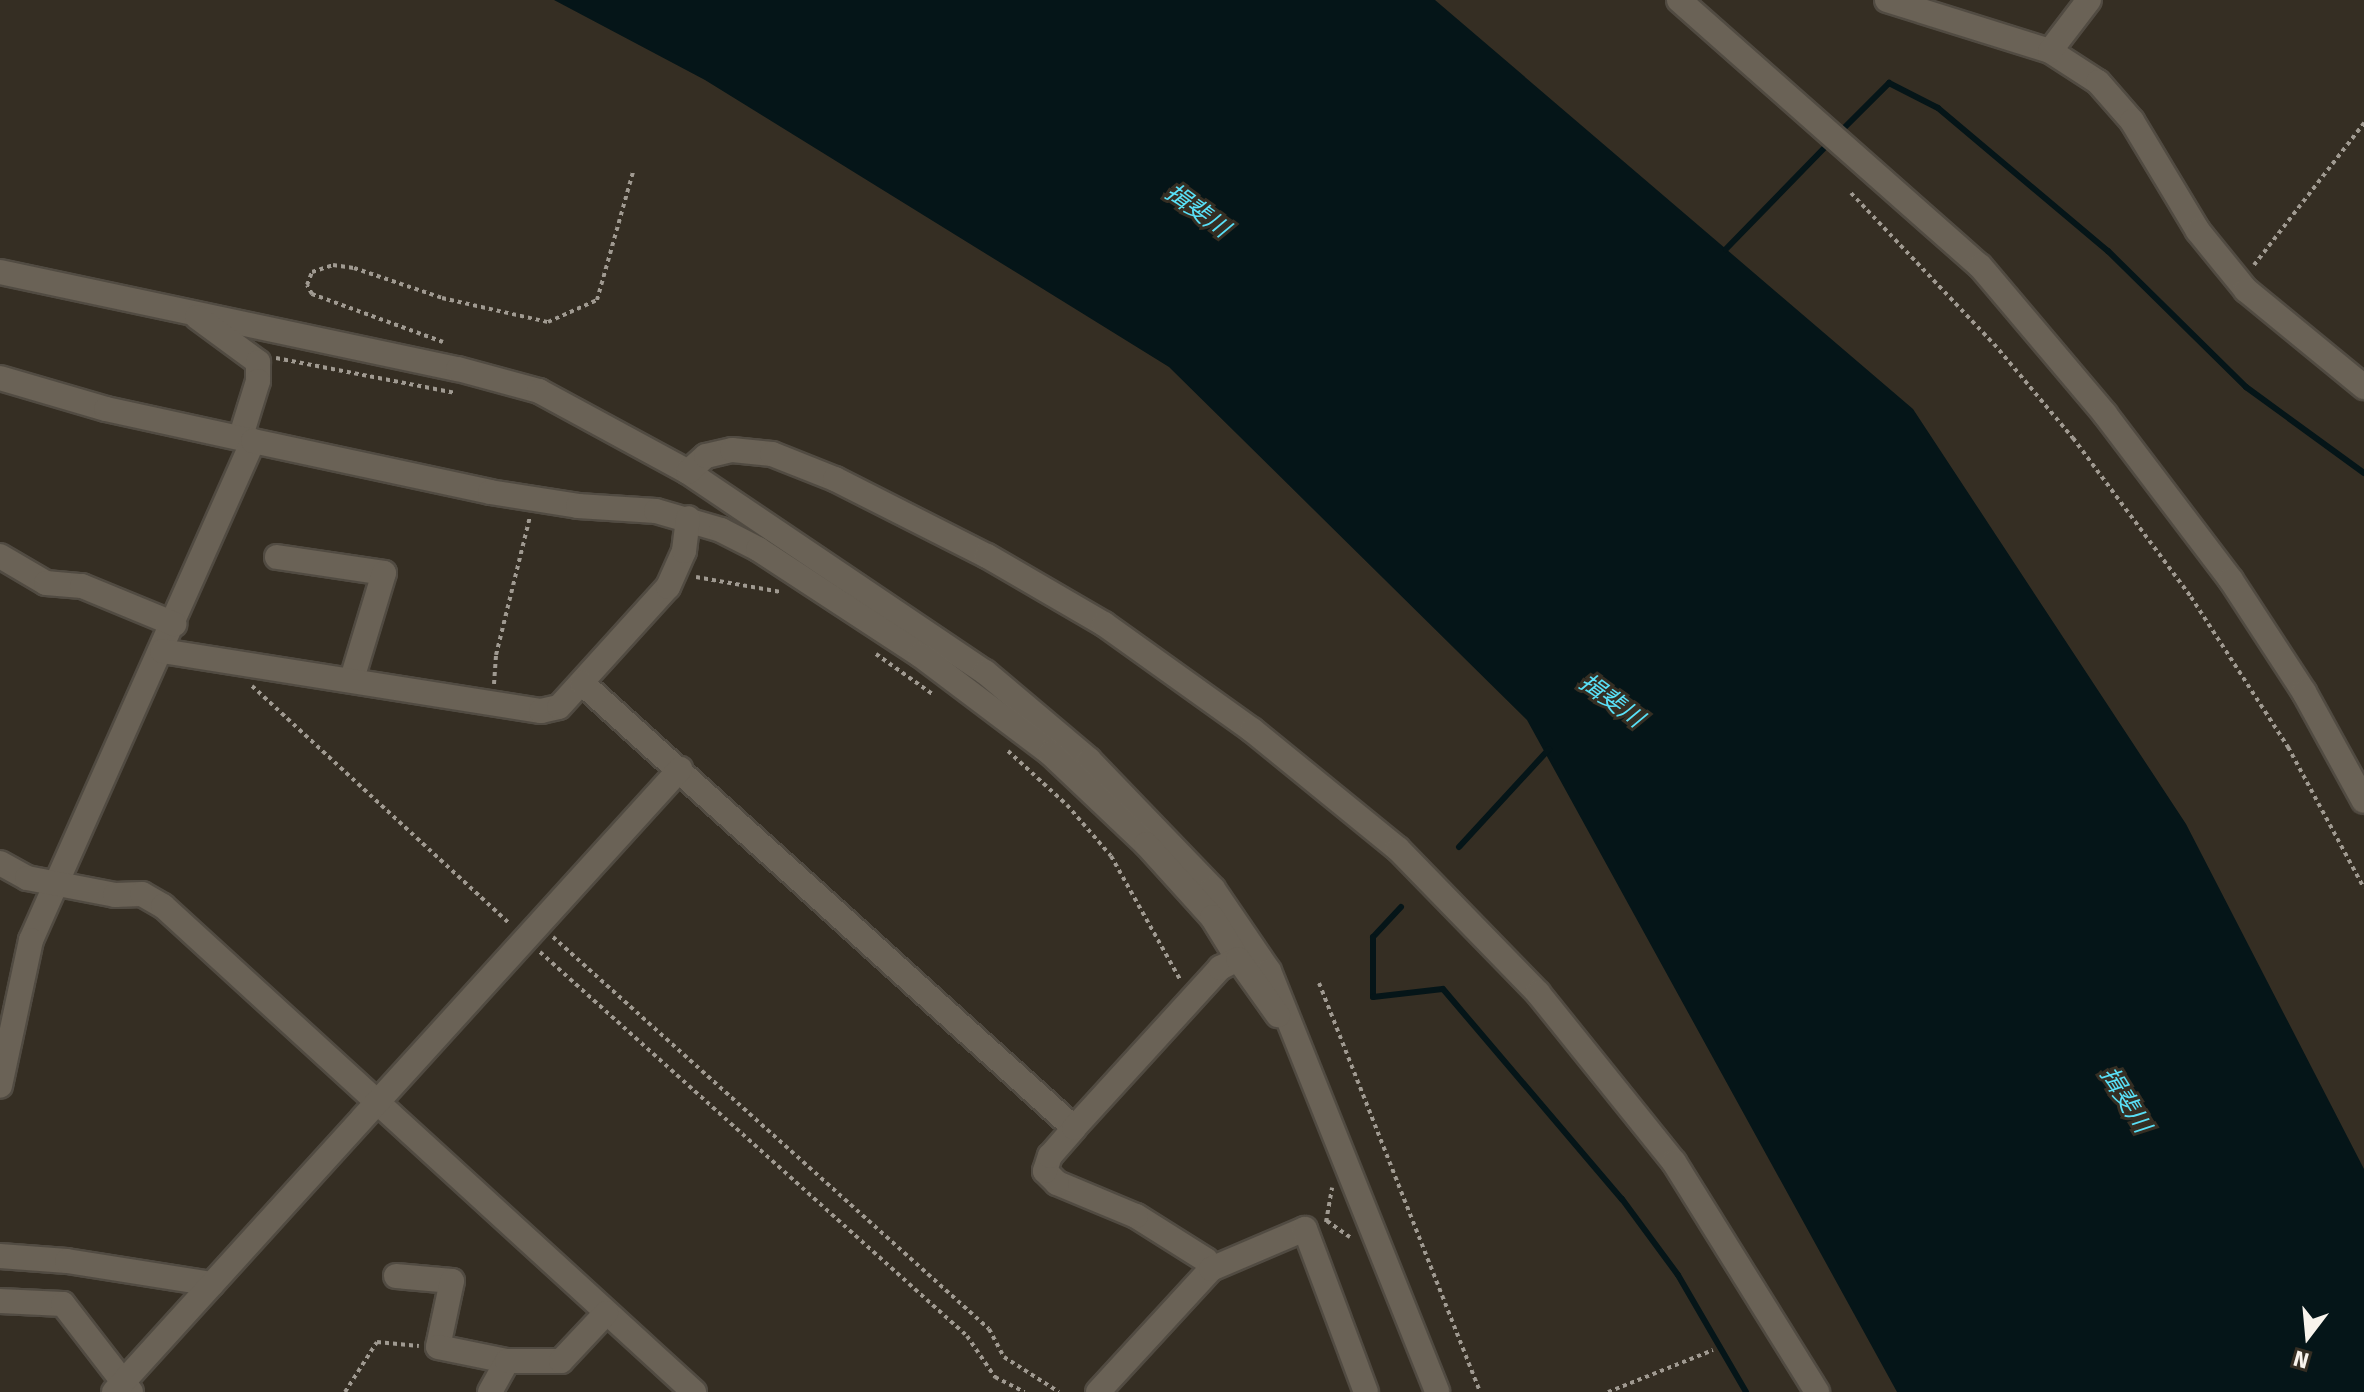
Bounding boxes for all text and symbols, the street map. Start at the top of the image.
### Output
water label: 揖斐川 [1159,178,1235,244]
water label: 揖斐川 [1573,668,1649,734]
water label: 揖斐川 [2094,1062,2156,1138]
north arrow [2268,1296,2348,1376]
text: N [2291,1345,2312,1375]

